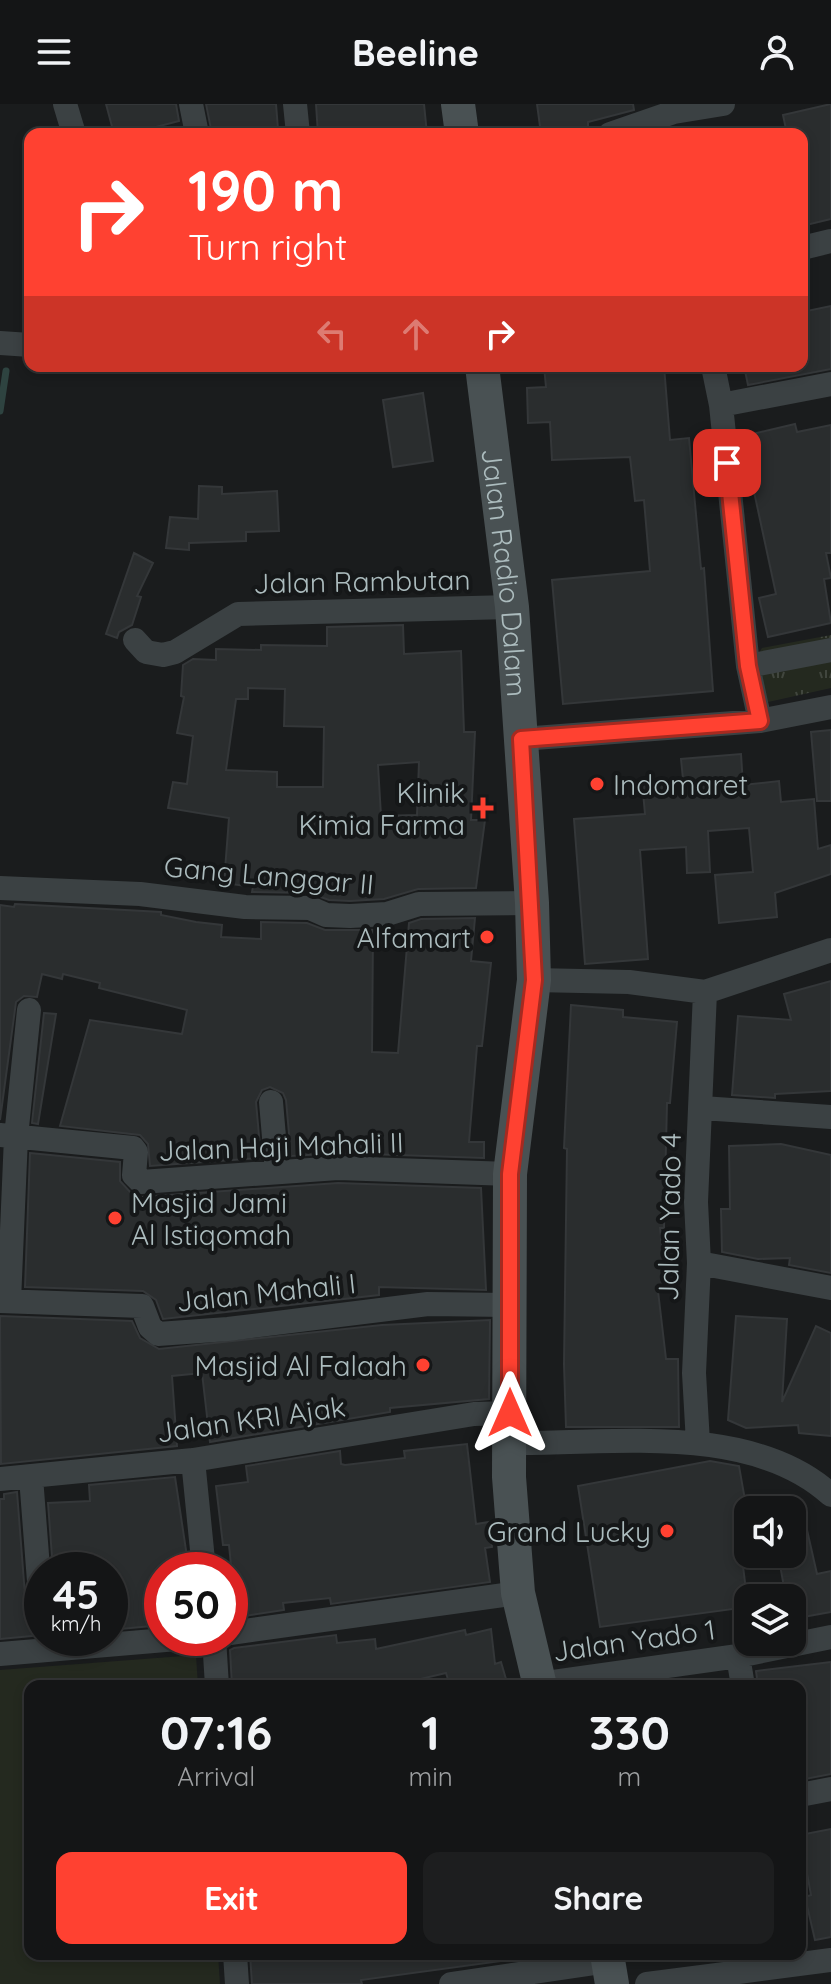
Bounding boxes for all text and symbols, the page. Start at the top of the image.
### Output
icon: menu [32,30,76,74]
text: Beeline [352,30,479,75]
icon: person [755,30,799,74]
text: 190 m [188,155,343,225]
icon: right [56,160,160,264]
text: Turn right [188,224,347,269]
icon: left [310,312,354,356]
icon: ahead [394,312,438,356]
icon: right [478,312,522,356]
pin [693,429,761,497]
icon: arrive [705,441,749,485]
street label: Jalan Radio Dalam [475,446,536,698]
street label: Jalan Rambutan [253,562,471,600]
place label: Indomaret [613,767,748,802]
place label: Klinik Kimia Farma [298,775,465,842]
marker: Indomaret [588,775,606,793]
marker: Klinik Kimia Farma [472,797,494,819]
street label: Gang Langgar II [163,848,375,902]
place label: Alfamart [357,920,471,955]
marker: Alfamart [478,928,496,946]
street label: Jalan Haji Mahali II [158,1124,404,1168]
street label: Jalan Yado 4 [650,1133,688,1301]
place label: Masjid Jami Al Istiqomah [131,1185,291,1252]
marker: Masjid Jami Al Istiqomah [106,1209,124,1227]
street label: Jalan Mahali I [175,1265,357,1319]
place label: Masjid Al Falaah [195,1348,407,1383]
marker: Masjid Al Falaah [414,1356,432,1374]
position arrow [468,1371,552,1455]
street label: Jalan KRI Ajak [154,1388,348,1450]
map controls [734,1496,806,1656]
button: sound [734,1496,806,1568]
place label: Grand Lucky [487,1514,651,1549]
marker: Grand Lucky [658,1522,676,1540]
speed limit sign: 50 [144,1552,248,1656]
text: 45 [53,1569,99,1619]
button: layers [734,1584,806,1656]
text: km/h [51,1611,101,1636]
street label: Jalan Yado 1 [550,1611,718,1669]
text: 07:16 [160,1702,272,1762]
text: 1 [421,1702,440,1762]
text: 330 [589,1702,670,1762]
text: Arrival [177,1760,255,1793]
text: min [408,1760,453,1793]
text: m [617,1760,641,1793]
button: Exit [56,1852,407,1944]
button: Share [423,1852,774,1944]

